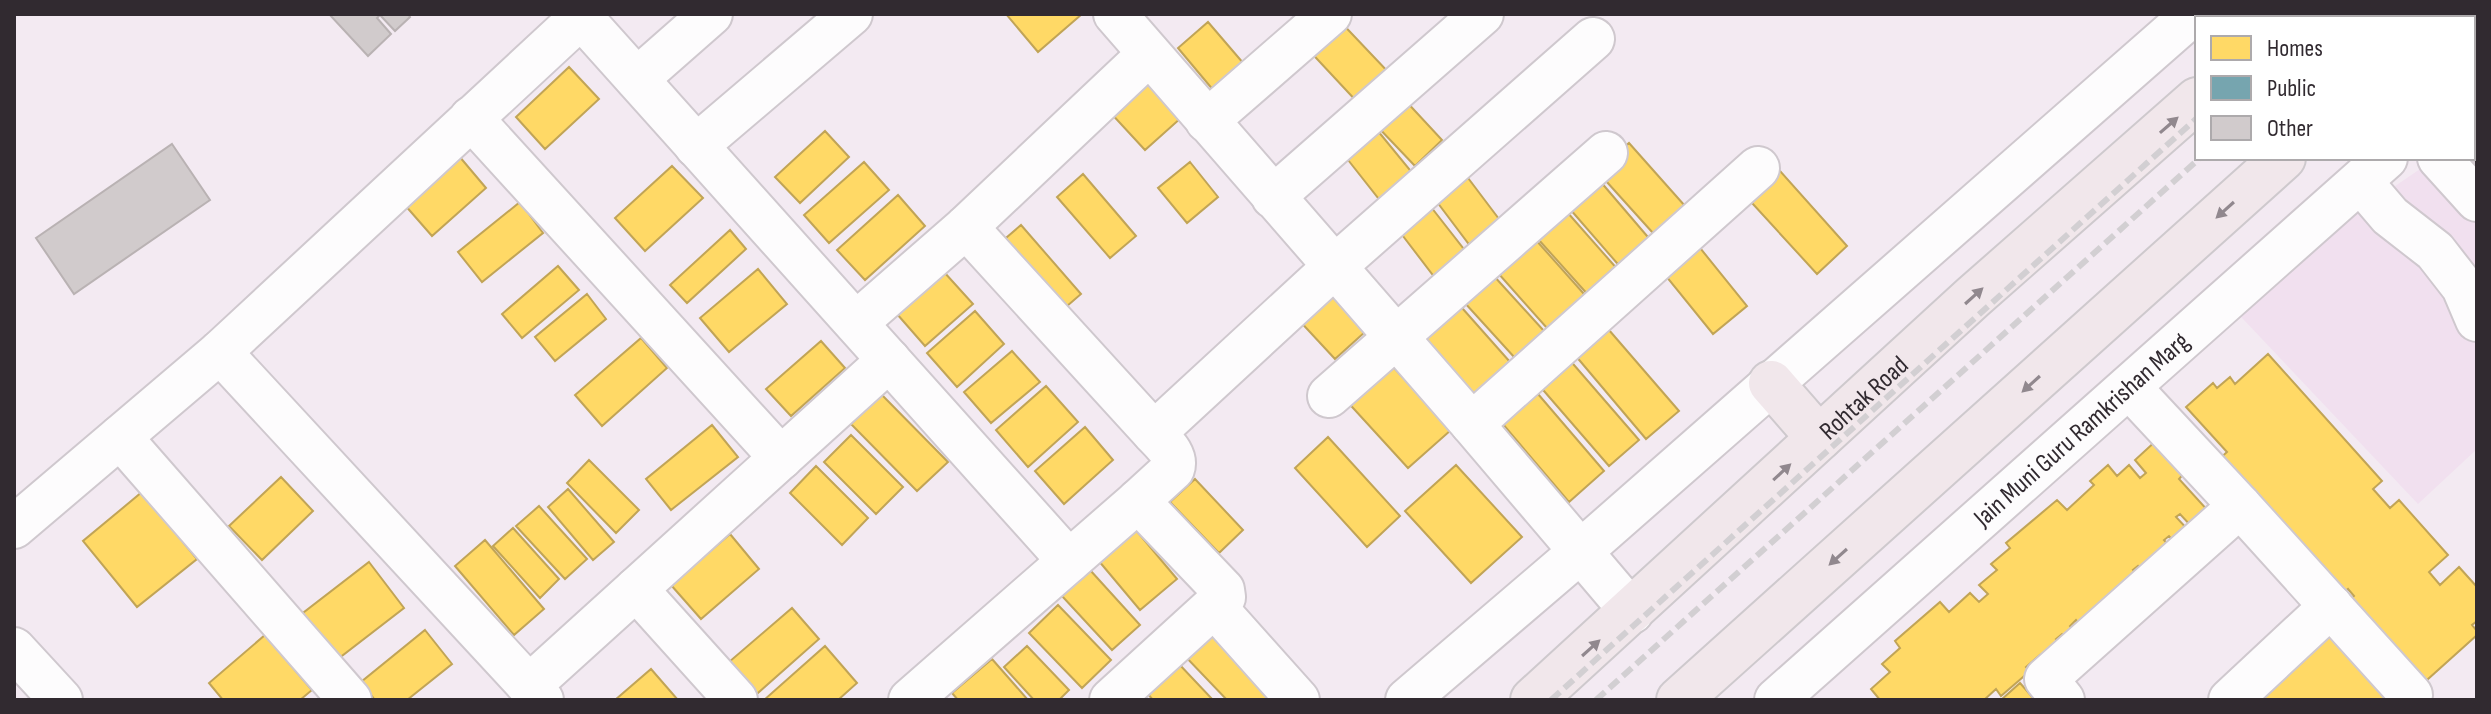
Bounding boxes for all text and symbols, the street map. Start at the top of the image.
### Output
legend [2195,16,2475,160]
text: Homes [2267,34,2323,63]
text: Public [2267,74,2316,103]
text: Other [2267,114,2313,143]
one-way arrow [2160,116,2179,134]
one-way arrow [2215,201,2235,219]
one-way arrow [1964,288,1983,306]
street label: Jain Muni Guru Ramkrishan Marg [1967,326,2196,534]
street label: Rohtak Road [1814,350,1915,447]
one-way arrow [2022,374,2041,392]
one-way arrow [1773,464,1792,482]
one-way arrow [1828,548,1847,566]
one-way arrow [1581,639,1601,657]

